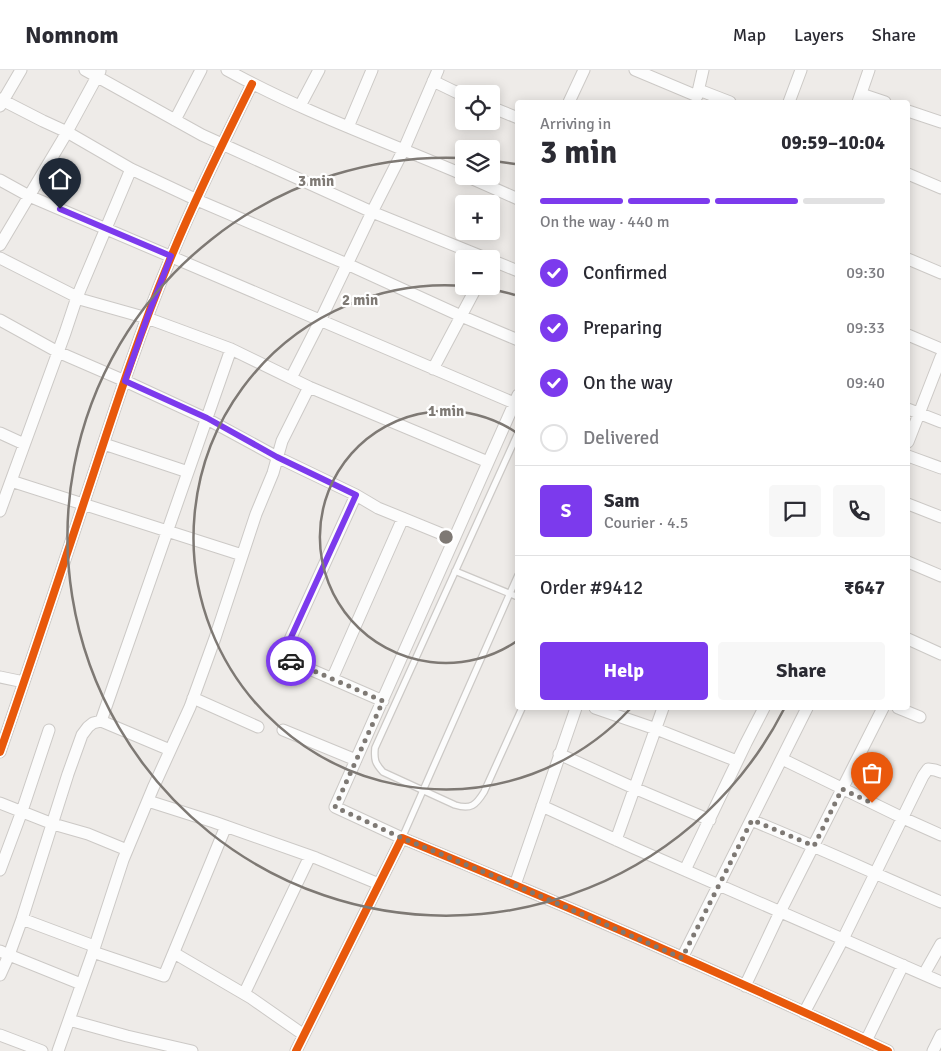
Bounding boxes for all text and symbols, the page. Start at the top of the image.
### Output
text: Nomnom [25,20,119,50]
text: Map [733,24,766,46]
text: Layers [794,24,844,46]
text: Share [872,24,916,46]
map controls [455,85,500,295]
button: locate [455,85,500,130]
text: Arriving in [540,114,611,134]
text: 09:59–10:04 [781,131,885,155]
text: 3 min [540,133,617,172]
button: layers [455,140,500,185]
pin [39,158,81,209]
icon: home [46,165,74,193]
text: 3 min [298,172,334,190]
button: + [455,195,500,240]
text: On the way · 440 m [540,212,670,232]
button: − [455,250,500,295]
icon: check [540,259,568,287]
text: Confirmed [583,261,667,285]
text: 09:30 [846,263,885,283]
text: 2 min [342,291,378,309]
icon: check [540,314,568,342]
text: Preparing [583,316,662,340]
text: 09:33 [846,318,885,338]
icon: check [540,369,568,397]
text: On the way [583,371,673,395]
text: 09:40 [846,373,885,393]
text: 1 min [428,402,464,420]
text: Delivered [583,426,659,450]
button: chat [769,485,821,537]
button: phone [833,485,885,537]
text: Sam [604,489,640,513]
text: S [561,499,571,523]
text: Courier · 4.5 [604,513,688,533]
centre of rings [437,528,455,546]
text: Order #9412 [540,576,643,600]
text: ₹647 [844,576,885,600]
courier [266,636,316,686]
button: Help [540,642,708,700]
button: Share [718,642,885,700]
icon: car [277,647,305,675]
pin [851,752,893,803]
icon: bag [858,759,886,787]

